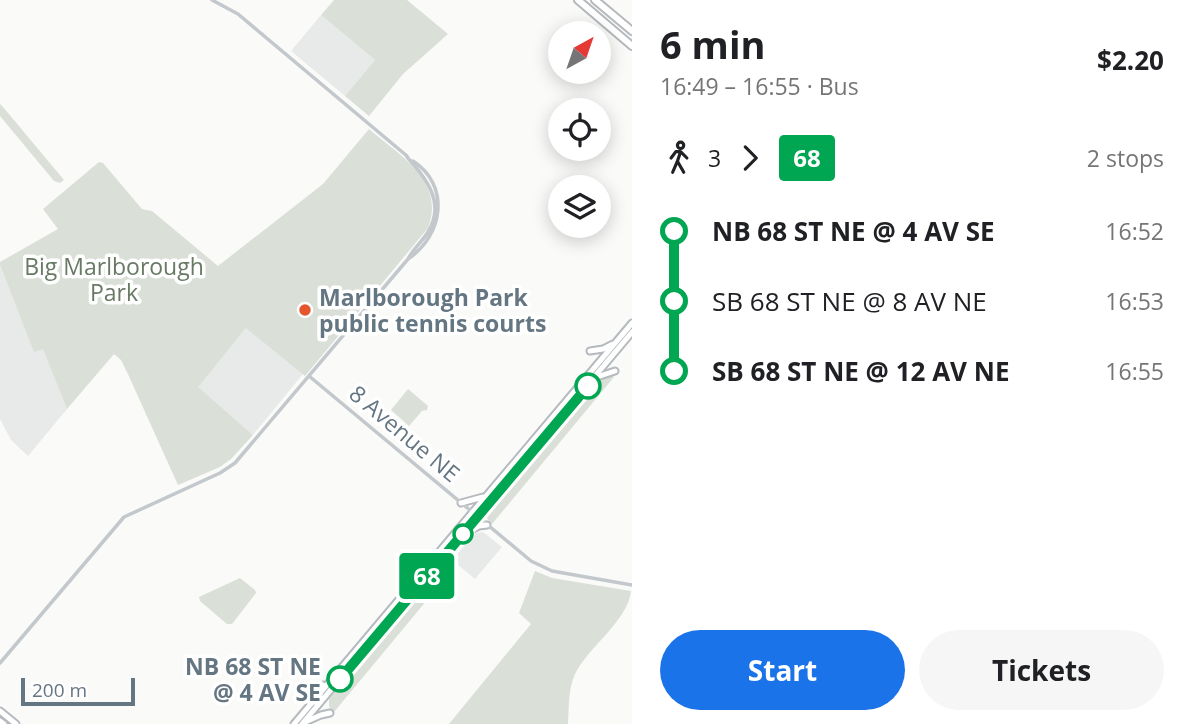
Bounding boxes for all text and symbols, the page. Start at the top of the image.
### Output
text: 6 min [660,18,765,70]
north arrow [548,21,611,84]
map controls [548,21,611,238]
text: $2.20 [1097,42,1164,78]
text: 16:49 – 16:55 · Bus [660,70,859,102]
button: locate [548,98,611,161]
icon: walk [660,139,698,177]
icon: forward [731,139,769,177]
text: 68 [793,141,821,174]
text: 3 [708,142,721,174]
text: 2 stops [1087,142,1164,174]
button: layers [548,175,611,238]
text: NB 68 ST NE @ 4 AV SE [712,213,995,249]
text: 16:52 [1105,215,1164,247]
park label: Big Marlborough Park [24,250,204,308]
place label: Marlborough Park public tennis courts [319,281,546,339]
text: SB 68 ST NE @ 8 AV NE [712,283,987,319]
text: 16:53 [1105,285,1164,317]
marker: Marlborough Park public tennis courts [297,302,313,318]
text: SB 68 ST NE @ 12 AV NE [712,353,1009,389]
text: 16:55 [1105,355,1164,387]
unlabelled marker [575,373,601,399]
street label: 8 Avenue NE [343,377,467,489]
unlabelled marker [453,524,473,544]
line badge: 68 [396,553,458,599]
text: 68 [413,559,441,592]
button: Start [660,630,905,710]
button: Tickets [919,630,1164,710]
place label: NB 68 ST NE @ 4 AV SE [185,650,321,708]
marker: NB 68 ST NE @ 4 AV SE [327,666,353,692]
scale bar [21,675,135,707]
text: 200 m [32,677,87,703]

